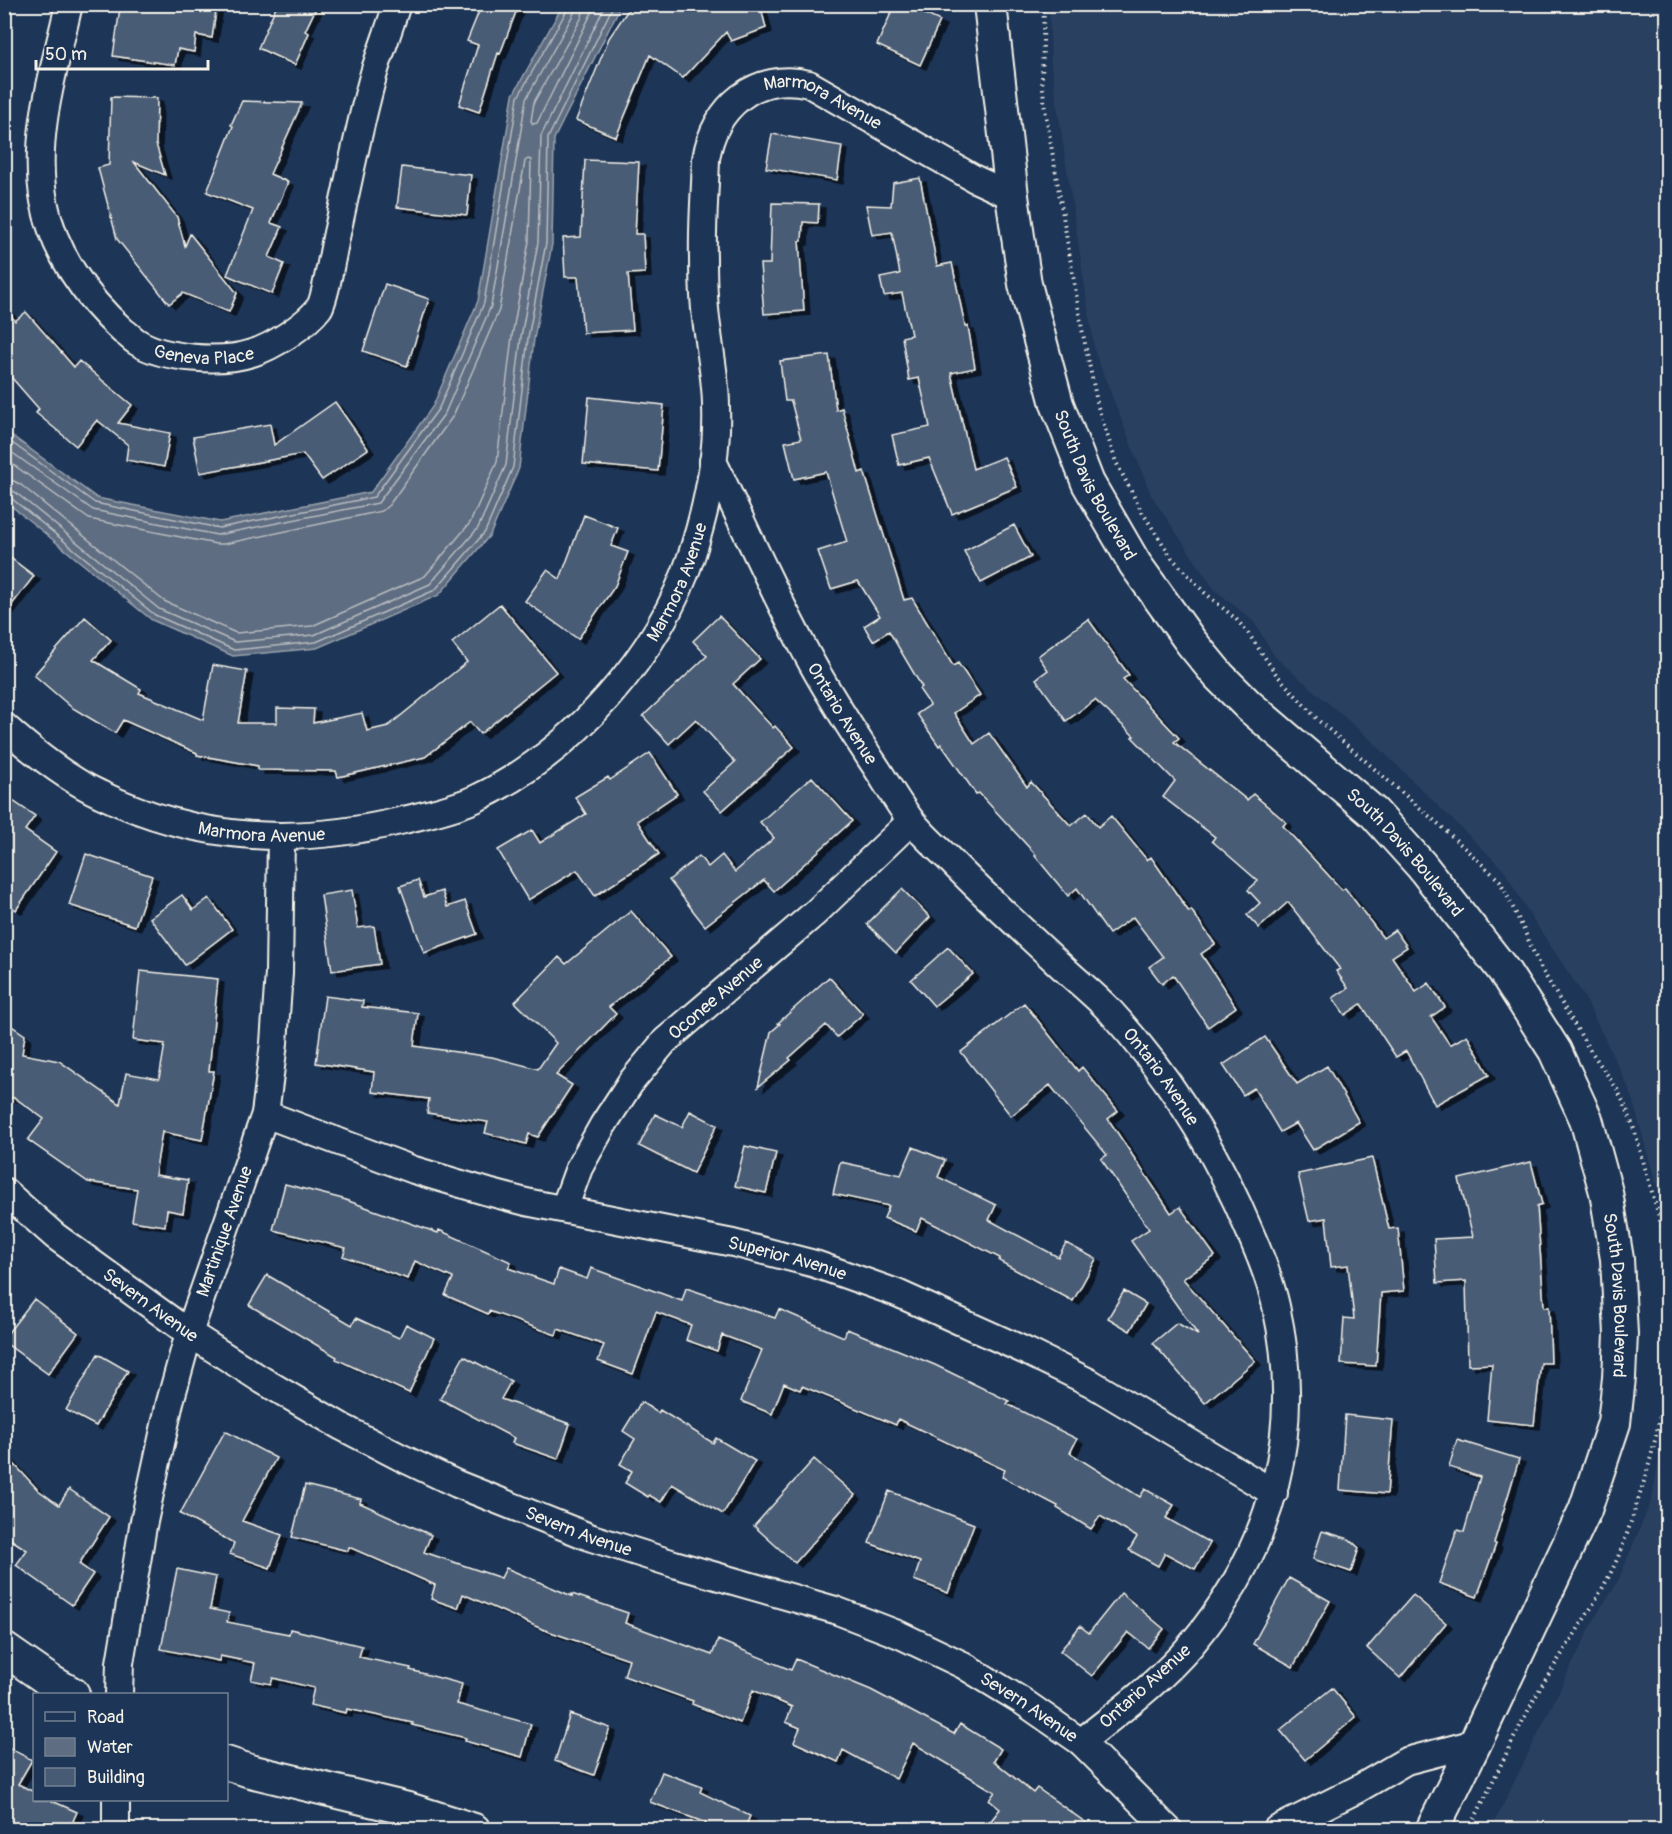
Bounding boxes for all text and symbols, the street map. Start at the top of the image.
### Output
scale bar [36,33,208,71]
text: 50 m [45,43,87,66]
street label: Marmora Avenue [762,70,886,135]
street label: Geneva Place [151,339,257,370]
street label: South Davis Boulevard [1048,406,1141,565]
street label: Marmora Avenue [642,520,713,646]
street label: Ontario Avenue [802,659,882,769]
street label: South Davis Boulevard [1341,783,1468,922]
street label: Marmora Avenue [196,817,326,848]
street label: Oconee Avenue [664,951,768,1045]
street label: Ontario Avenue [1118,1023,1204,1130]
street label: Martinique Avenue [191,1163,258,1300]
street label: South Davis Boulevard [1598,1211,1632,1378]
street label: Superior Avenue [725,1231,850,1286]
street label: Severn Avenue [98,1263,202,1348]
street label: Severn Avenue [522,1501,635,1562]
street label: Ontario Avenue [1095,1639,1196,1734]
street label: Severn Avenue [976,1667,1082,1748]
legend [33,1693,228,1801]
text: Road [87,1706,124,1729]
text: Water [87,1736,133,1759]
text: Building [87,1766,145,1789]

